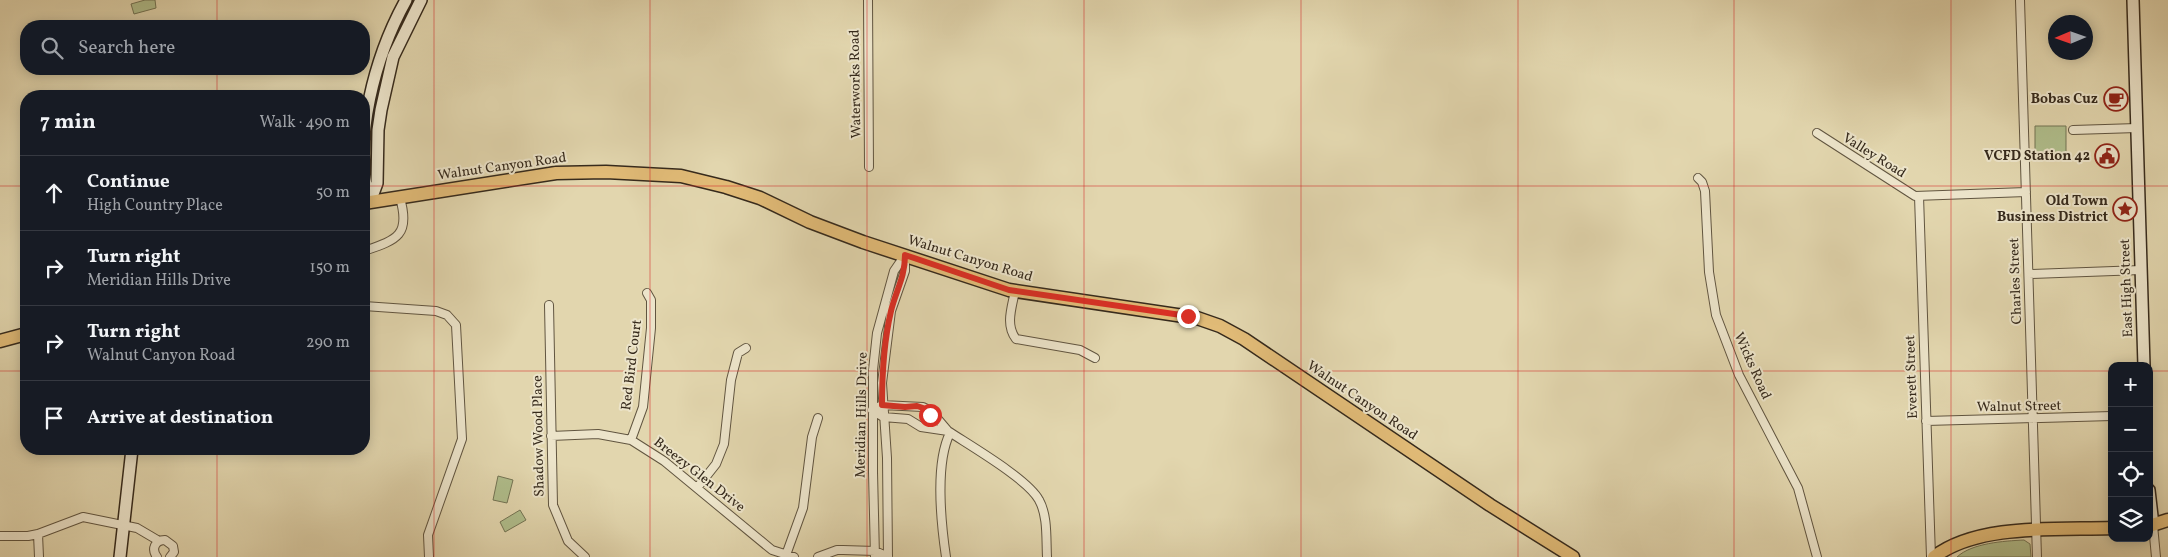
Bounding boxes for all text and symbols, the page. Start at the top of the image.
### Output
north arrow [2048,15,2093,60]
search box [20,20,370,75]
street label: Waterworks Road [846,29,866,139]
icon: search [38,34,66,62]
text: Search here [78,35,175,61]
cafe icon: Bobas Cuz [2103,86,2129,112]
place label: Bobas Cuz [2031,90,2098,109]
text: 7 min [40,108,96,137]
text: Walk · 490 m [259,112,350,134]
street label: Valley Road [1839,129,1910,183]
public building icon: VCFD Station 42 [2094,143,2120,169]
place label: VCFD Station 42 [1984,147,2090,166]
street label: Walnut Canyon Road [436,149,568,185]
text: Continue [87,169,170,195]
icon: ahead [40,179,68,207]
text: 50 m [316,182,350,204]
place label: Old Town Business District [1997,192,2108,227]
text: High Country Place [87,195,223,217]
place icon: Old Town Business District [2112,196,2138,222]
street label: Walnut Canyon Road [905,231,1035,287]
street label: Charles Street [2005,237,2027,325]
street label: East High Street [2116,238,2138,338]
text: Turn right [87,244,180,270]
icon: right [40,254,68,282]
text: 150 m [309,257,350,279]
text: Meridian Hills Drive [87,270,231,292]
route end [1177,305,1200,328]
street label: Red Bird Court [617,318,647,412]
text: Turn right [87,319,180,345]
icon: right [40,329,68,357]
street label: Wicks Road [1729,329,1775,403]
text: 290 m [306,332,350,354]
street label: Everett Street [1901,335,1923,419]
text: Walnut Canyon Road [87,345,235,367]
street label: Meridian Hills Drive [851,352,873,478]
street label: Walnut Canyon Road [1303,357,1421,445]
map controls [2108,362,2153,542]
button: + [2108,362,2153,407]
street label: Shadow Wood Place [528,375,550,497]
street label: Walnut Street [1976,397,2062,417]
icon: arrive [40,404,68,432]
route start [919,404,942,427]
text: Arrive at destination [87,405,273,431]
button: − [2108,407,2153,452]
street label: Breezy Glen Drive [649,433,749,517]
button: locate [2108,452,2153,497]
button: layers [2108,497,2153,542]

